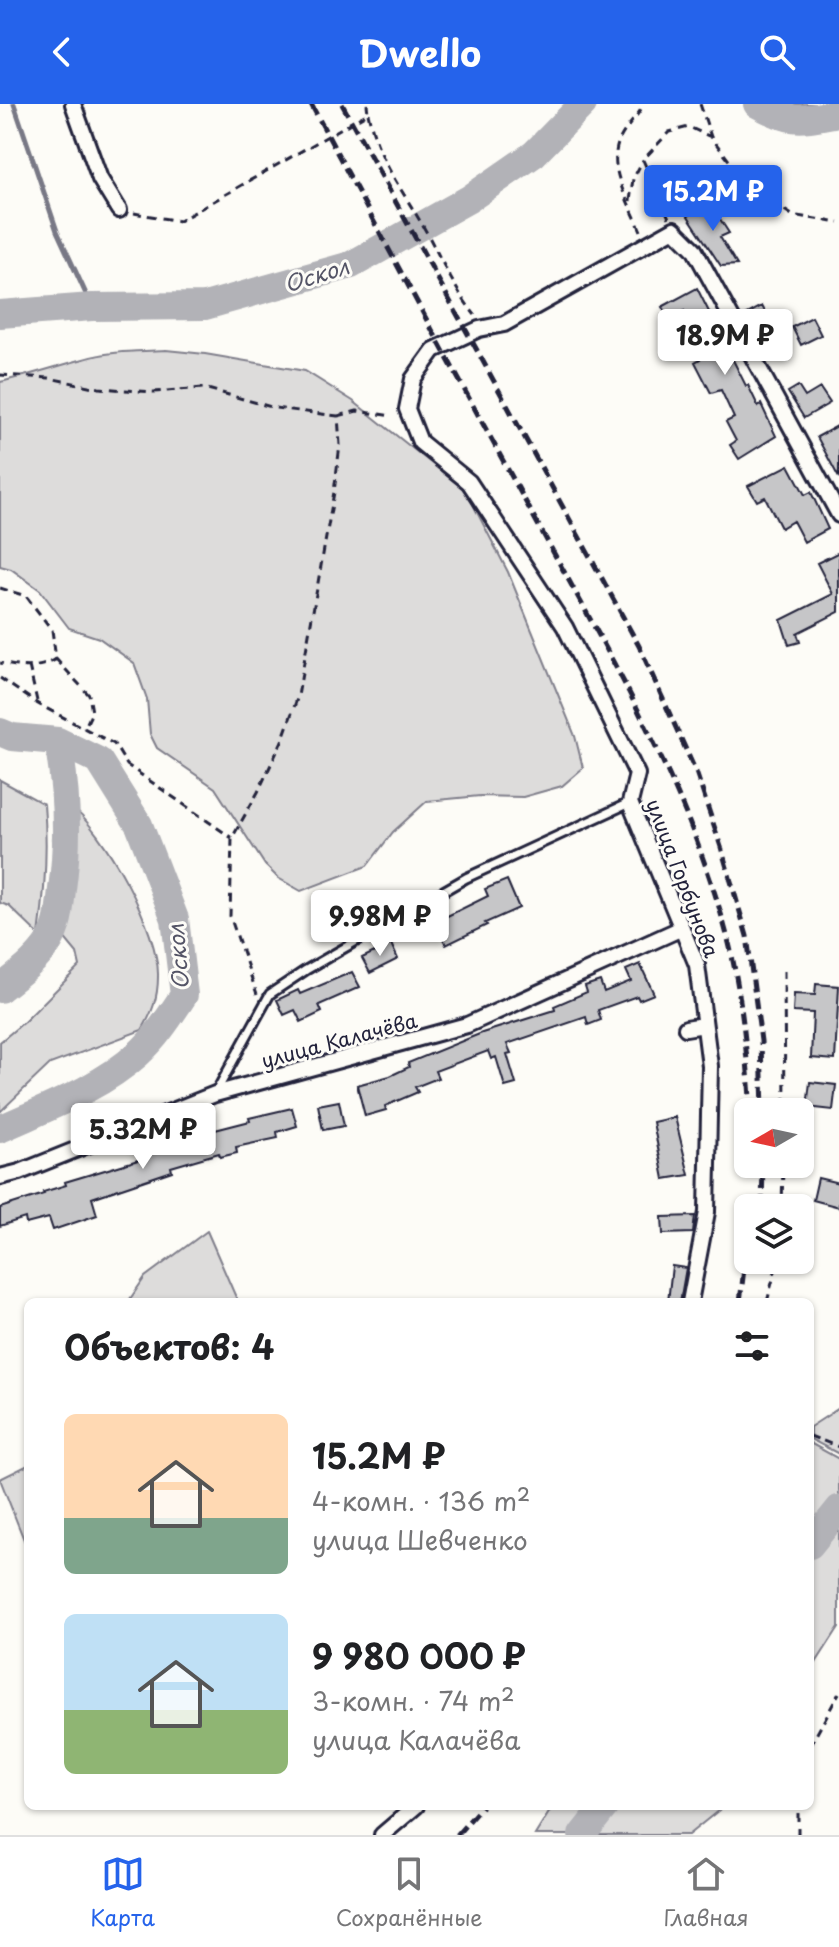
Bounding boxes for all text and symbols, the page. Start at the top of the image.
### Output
text: Dwello [358,25,481,79]
icon: back [40,30,84,74]
icon: search [755,30,799,74]
pin: 15.2M ₽ [639,165,787,233]
text: 15.2M ₽ [662,171,764,210]
water label: Оскол [280,249,352,299]
pin: 18.9M ₽ [651,309,799,377]
text: 18.9M ₽ [676,315,774,354]
street label: улица Горбунова [639,794,727,962]
pin: 9.98M ₽ [306,890,454,958]
text: 9.98M ₽ [329,896,431,935]
water label: Оскол [158,923,196,991]
street label: улица Калачёва [258,1005,421,1075]
north arrow [734,1098,814,1178]
map controls [734,1098,814,1274]
pin: 5.32M ₽ [69,1103,217,1171]
text: 5.32M ₽ [89,1109,197,1148]
button: layers [734,1194,814,1274]
text: Объектов: 4 [64,1320,275,1372]
icon: filters [730,1324,774,1368]
text: 15.2M ₽ [312,1429,445,1481]
icon: home [128,1446,224,1542]
text: 4-комн. · 136 m² [312,1481,530,1520]
text: улица Шевченко [312,1520,528,1559]
text: 9 980 000 ₽ [312,1629,526,1681]
icon: home [128,1646,224,1742]
text: 3-комн. · 74 m² [312,1681,515,1720]
text: улица Калачёва [312,1720,520,1759]
tab: Карта [90,1852,155,1933]
tab: Сохранённые [336,1852,483,1933]
tab: Главная [663,1852,749,1933]

